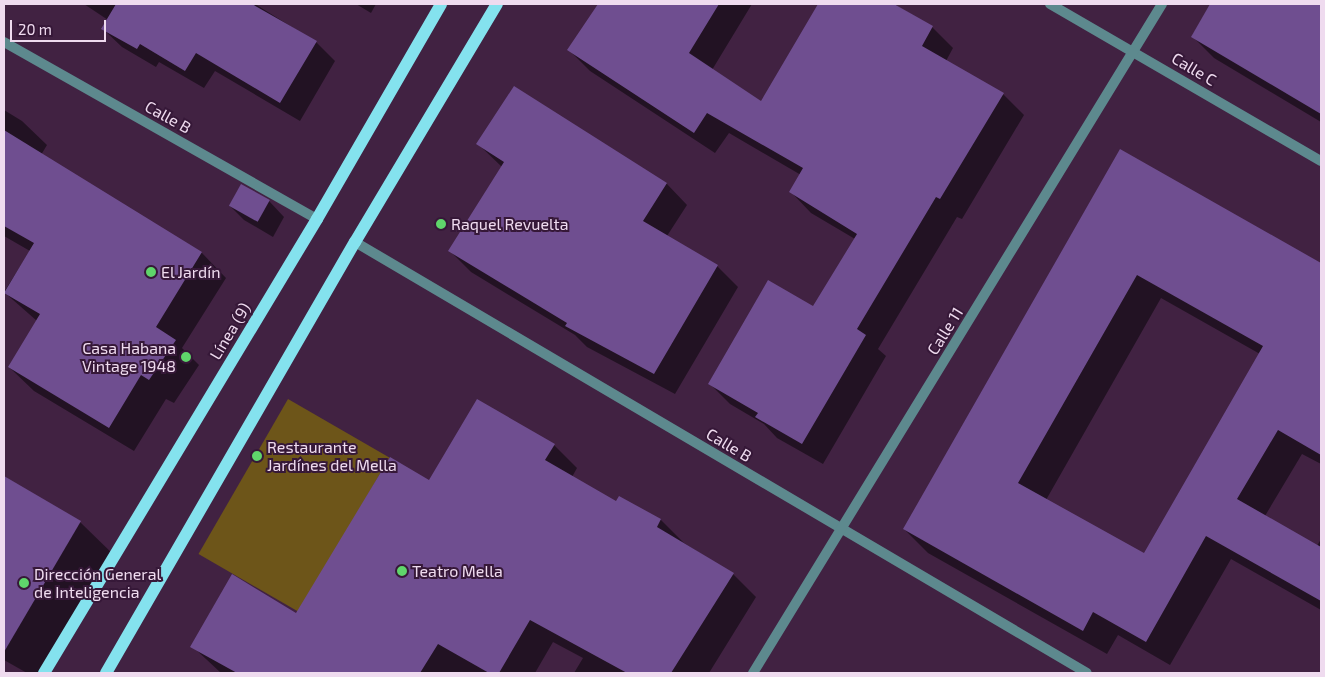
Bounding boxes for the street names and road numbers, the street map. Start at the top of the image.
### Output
street label: Calle C [1168,48,1220,90]
street label: Calle B [142,97,194,137]
street label: Línea (9) [206,299,254,363]
street label: Calle 11 [923,304,967,358]
street label: Calle B [703,424,755,466]

